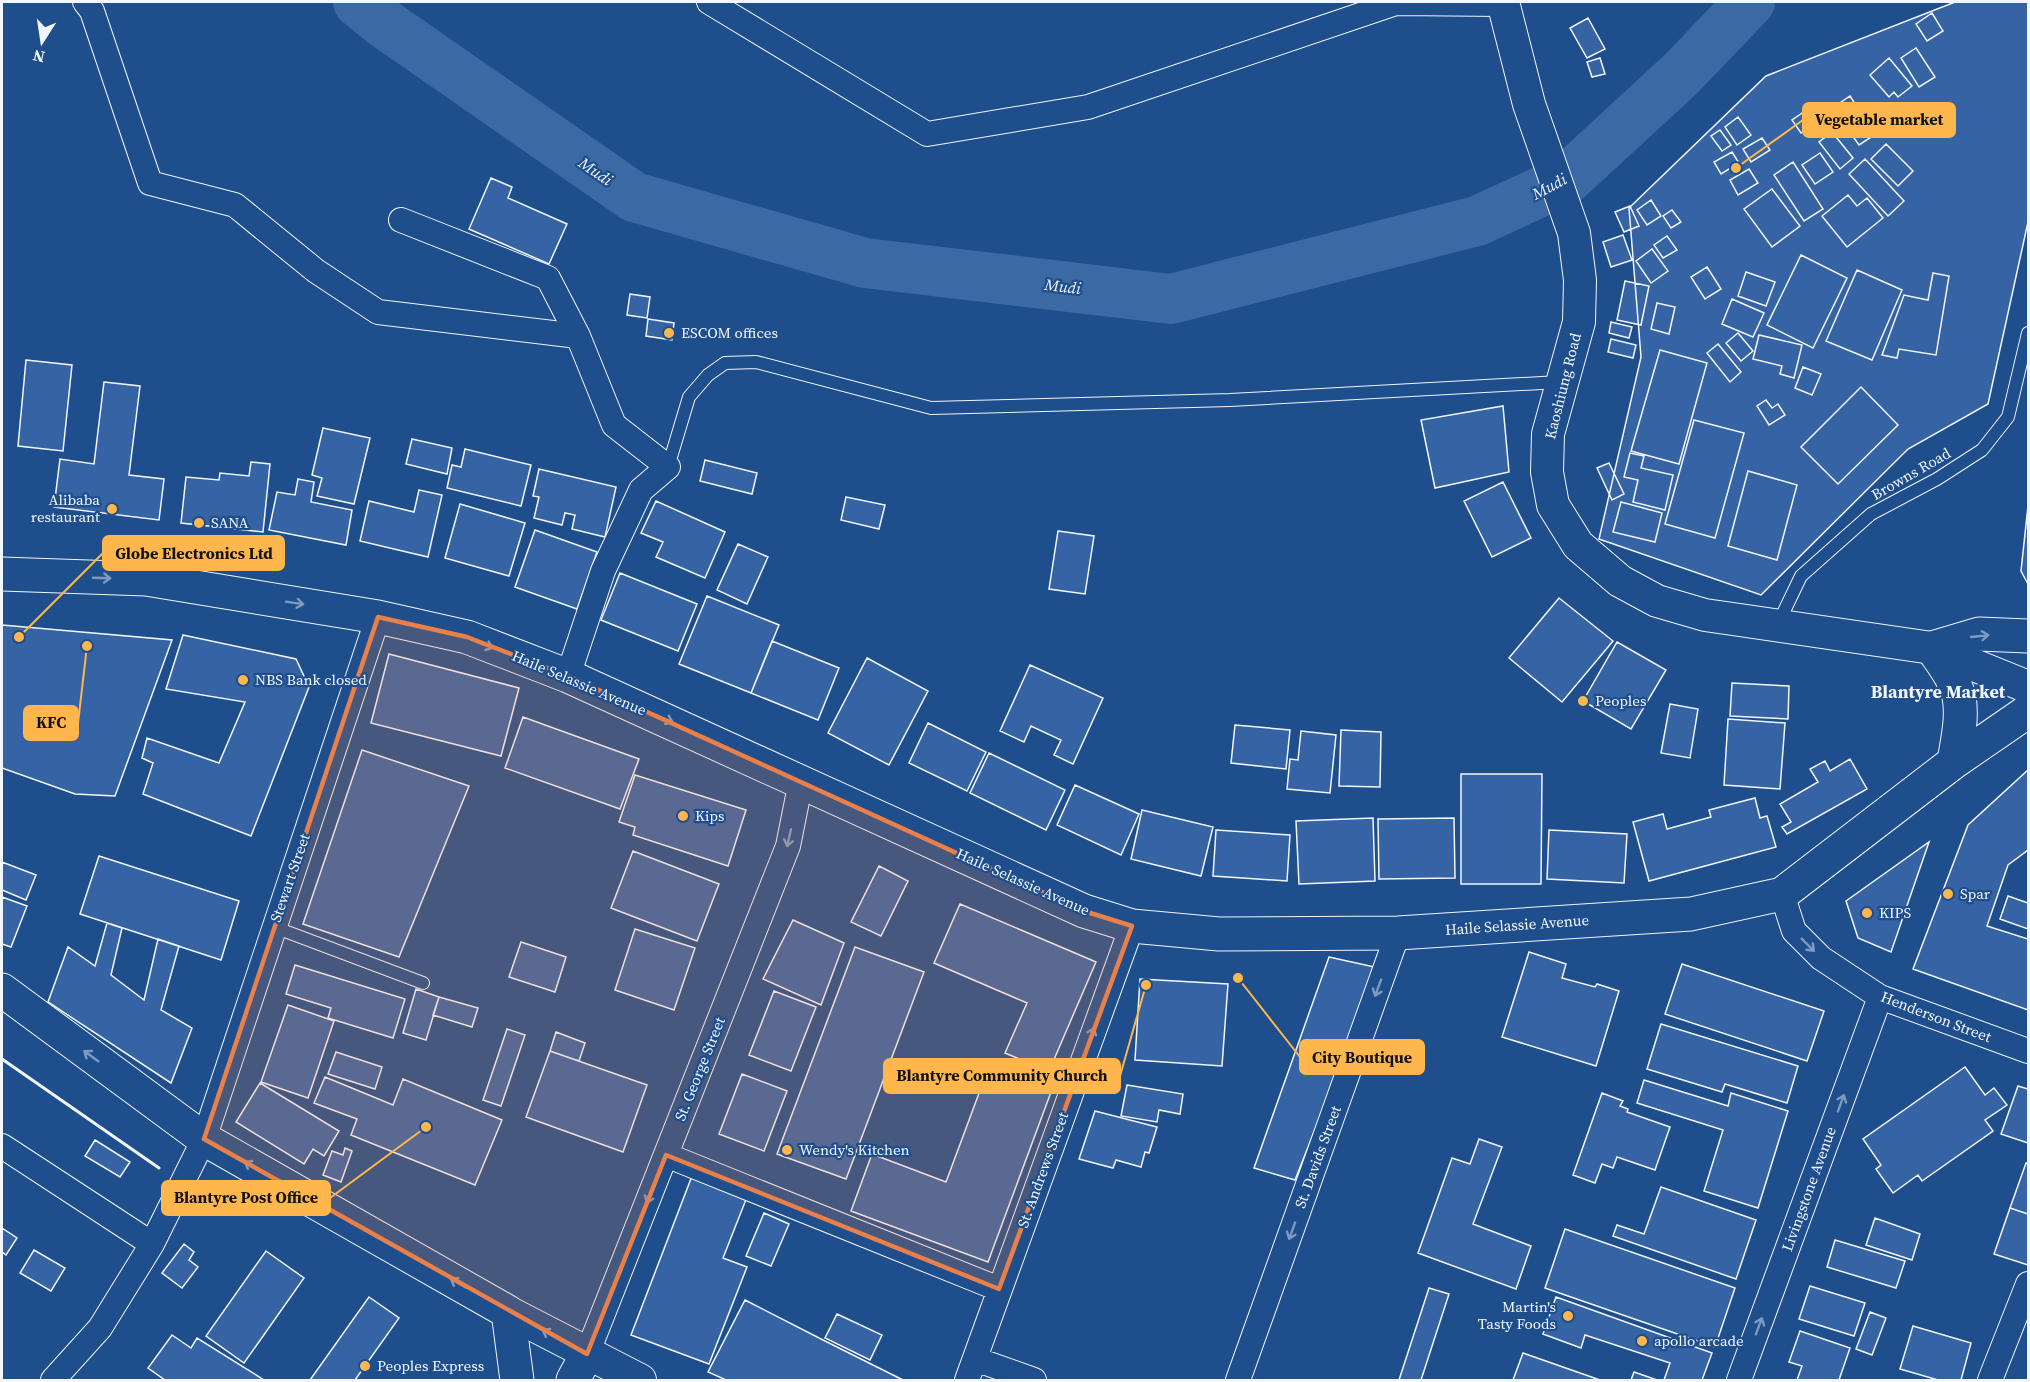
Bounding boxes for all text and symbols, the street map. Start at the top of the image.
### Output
north arrow [12,12,72,72]
text: N [31,45,47,69]
callout: Vegetable market [1803,103,1955,137]
text: Vegetable market [1815,108,1943,130]
water label: Mudi [574,151,617,191]
water label: Mudi [1527,168,1570,205]
water label: Mudi [1042,273,1083,299]
place label: ESCOM offices [681,322,778,343]
marker: ESCOM offices [662,326,676,340]
street label: Kaoshiung Road [1539,330,1586,441]
street label: Browns Road [1867,442,1955,505]
place label: Alibaba restaurant [31,489,100,527]
marker: Alibaba restaurant [105,502,119,516]
place label: SANA [211,512,249,533]
marker: SANA [192,516,206,530]
callout: Globe Electronics Ltd [103,536,284,570]
text: Globe Electronics Ltd [115,542,273,564]
one-way arrow [91,572,111,583]
one-way arrow [285,598,304,609]
one-way arrow [1969,630,1989,641]
one-way arrow [475,640,494,651]
street label: Haile Selassie Avenue [509,645,650,721]
place label: NBS Bank closed [255,669,367,690]
marker: NBS Bank closed [236,673,250,687]
district label: Blantyre Market [1871,679,2006,704]
place label: Peoples [1595,690,1647,711]
marker: Peoples [1576,694,1590,708]
callout: KFC [24,706,78,740]
text: KFC [36,711,66,733]
one-way arrow [656,714,674,726]
place label: Kips [695,805,725,826]
marker: Kips [676,809,690,823]
one-way arrow [783,828,795,847]
street label: Stewart Street [265,831,315,925]
street label: Haile Selassie Avenue [953,843,1094,921]
place label: Spar [1960,883,1991,904]
marker: Spar [1941,887,1955,901]
place label: KIPS [1879,902,1912,923]
marker: KIPS [1860,906,1874,920]
street label: Haile Selassie Avenue [1444,909,1590,940]
one-way arrow [1801,937,1815,952]
one-way arrow [1372,978,1383,997]
street label: Henderson Street [1878,986,1995,1047]
street label: St. George Street [669,1014,730,1124]
one-way arrow [1087,1027,1098,1046]
callout: City Boutique [1300,1040,1424,1074]
text: City Boutique [1312,1046,1412,1068]
one-way arrow [84,1050,100,1062]
callout: Blantyre Community Church [884,1059,1120,1093]
text: Blantyre Community Church [896,1064,1108,1086]
one-way arrow [1836,1094,1847,1113]
street label: St. Davids Street [1289,1103,1346,1211]
street label: St. Andrews Street [1012,1109,1073,1231]
street label: Livingstone Avenue [1776,1123,1841,1254]
place label: Wendy's Kitchen [799,1139,910,1160]
marker: Wendy's Kitchen [780,1143,794,1157]
one-way arrow [244,1160,261,1172]
callout: Blantyre Post Office [162,1181,330,1215]
text: Blantyre Post Office [174,1186,318,1208]
one-way arrow [644,1186,655,1204]
one-way arrow [1285,1221,1296,1240]
one-way arrow [450,1277,467,1289]
place label: Martin's Tasty Foods [1478,1296,1556,1334]
marker: Martin's Tasty Foods [1561,1309,1575,1323]
one-way arrow [1754,1317,1765,1335]
one-way arrow [542,1328,560,1339]
place label: apollo arcade [1654,1330,1744,1351]
marker: apollo arcade [1635,1334,1649,1348]
place label: Peoples Express [377,1355,484,1376]
marker: Peoples Express [358,1359,372,1373]

